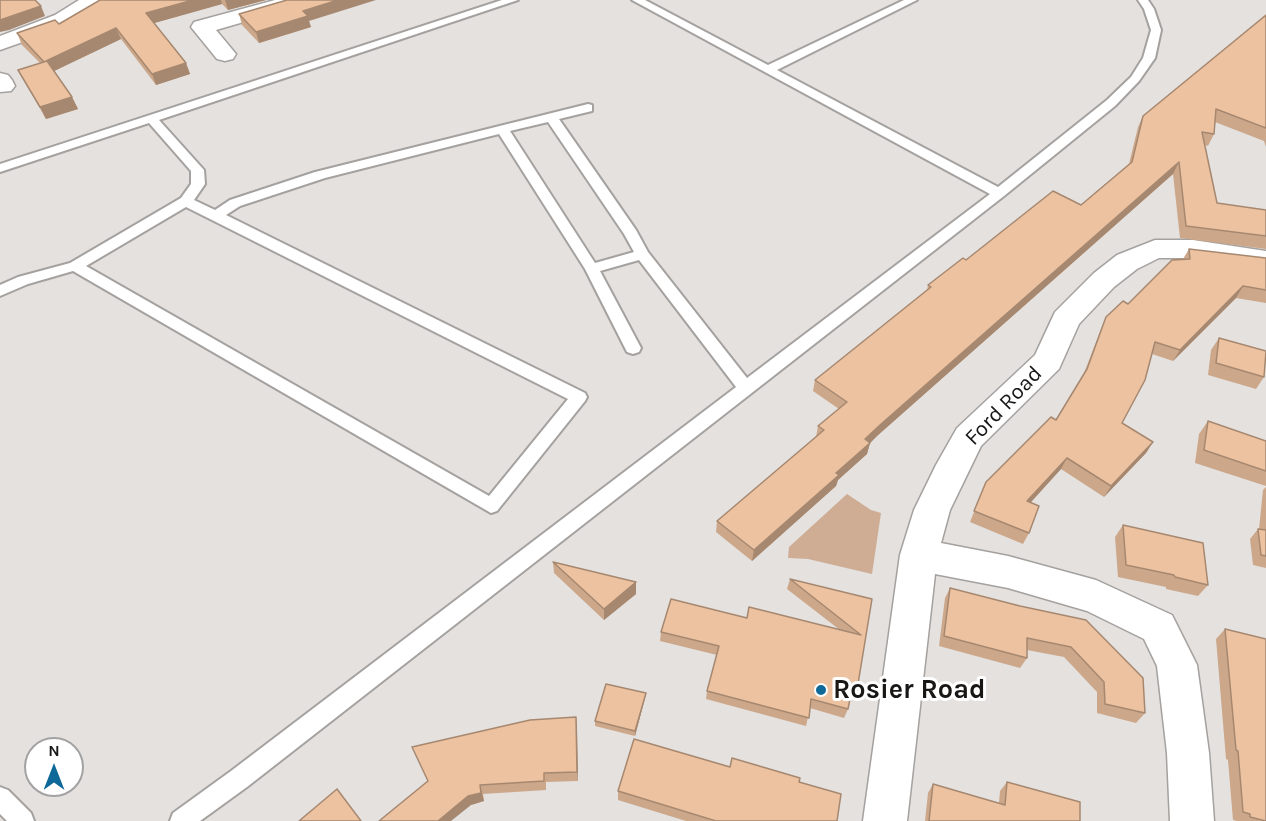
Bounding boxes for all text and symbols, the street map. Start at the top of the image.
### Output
street label: Ford Road [960,361,1048,451]
place label: Rosier Road [833,674,986,706]
marker: Rosier Road [814,683,828,697]
north arrow [24,737,84,797]
text: N [48,741,60,760]

